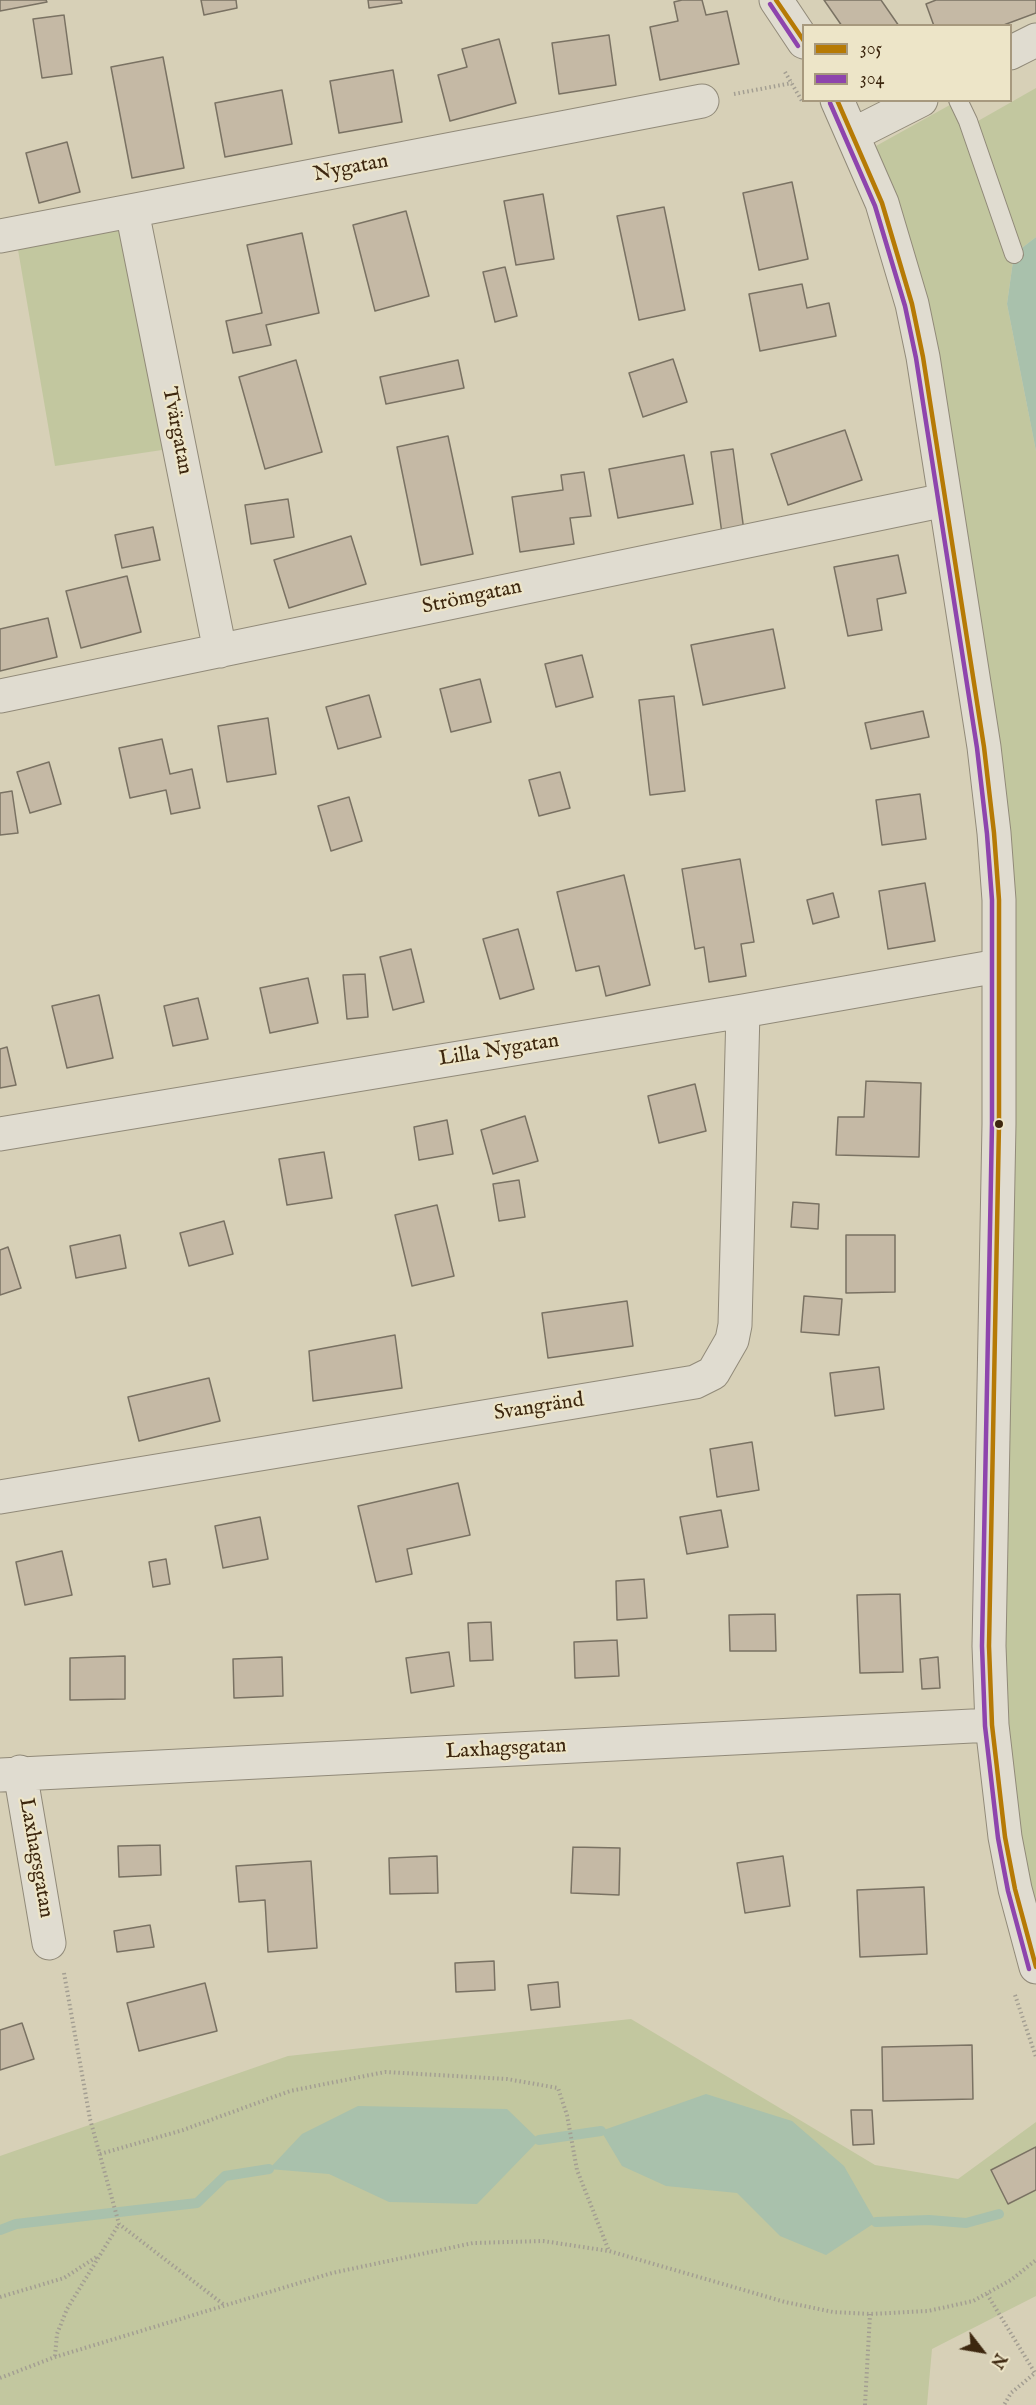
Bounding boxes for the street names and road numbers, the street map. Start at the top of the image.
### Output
street label: Nygatan [311,149,391,189]
street label: Tvärgatan [155,385,197,477]
street label: Strömgatan [420,575,524,621]
street label: Lilla Nygatan [437,1029,561,1073]
street label: Svangränd [492,1388,586,1428]
street label: Laxhagsgatan [445,1734,567,1766]
street label: Laxhagsgatan [12,1796,58,1920]

